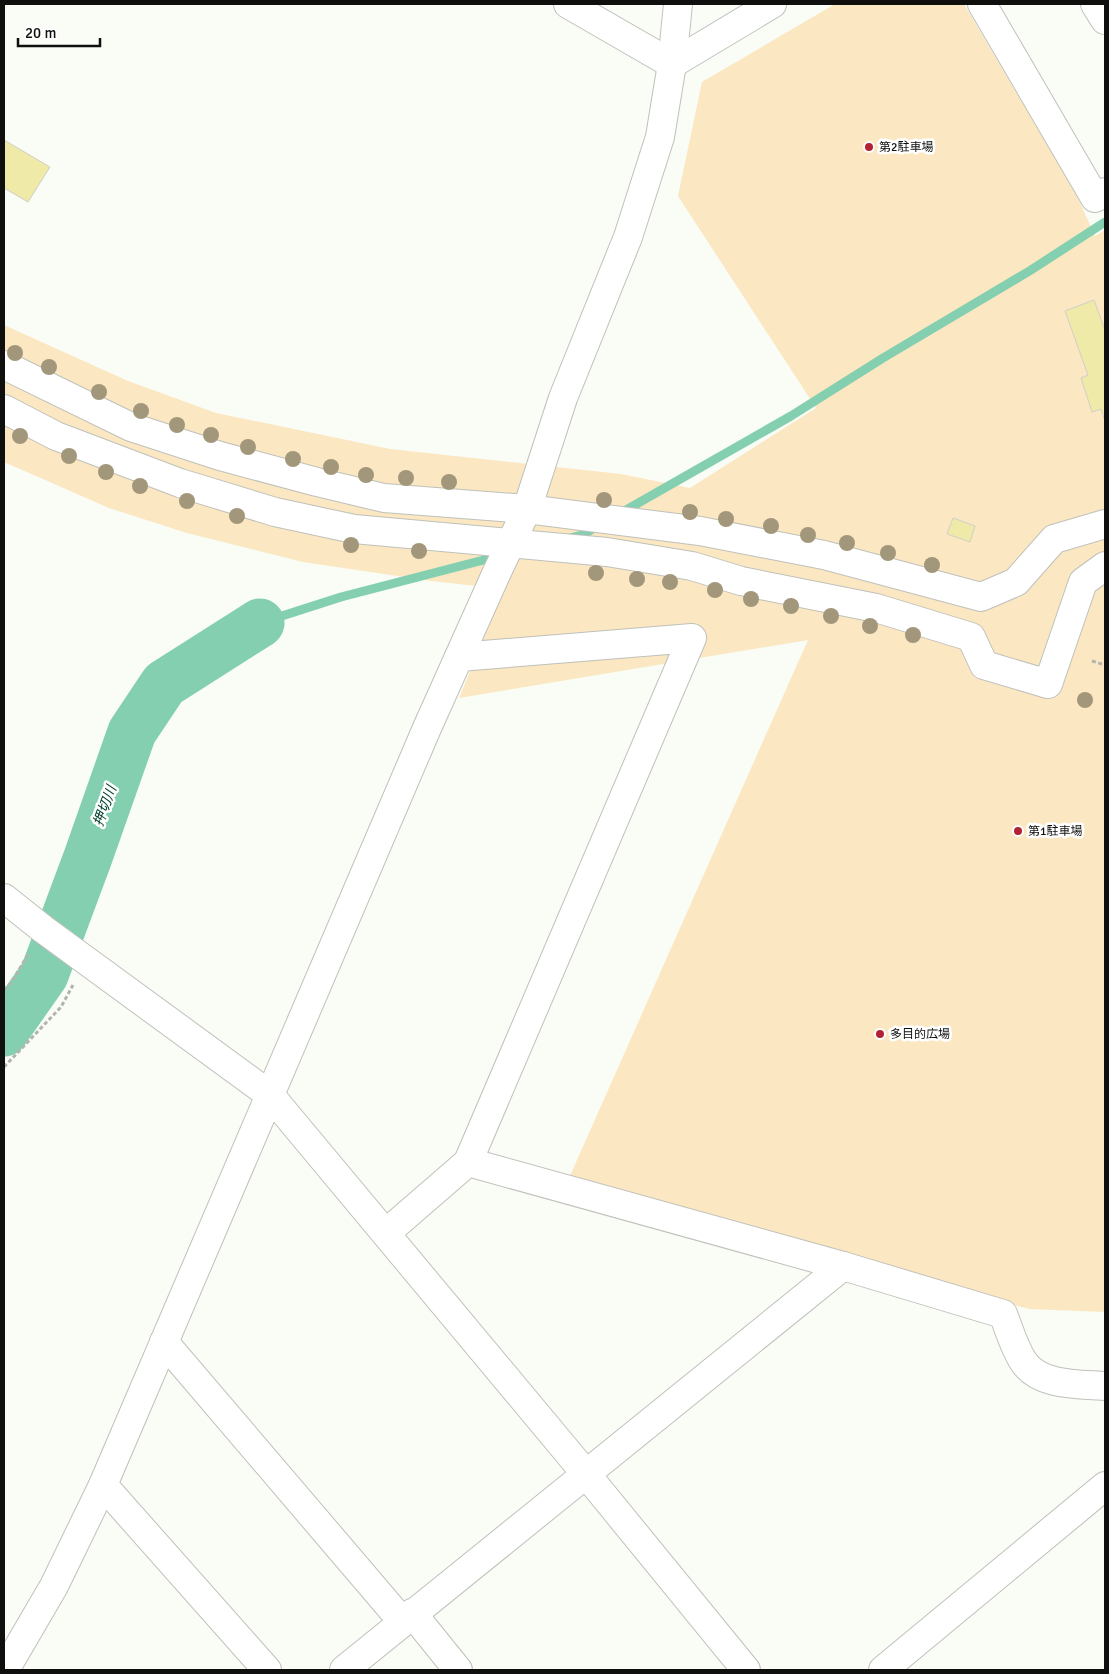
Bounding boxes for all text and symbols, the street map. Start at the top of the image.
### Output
scale bar [18,15,100,47]
text: 20 m [25,24,56,42]
place label: 第2駐車場 [879,140,933,155]
marker: 第2駐車場 [863,141,875,153]
water label: 押切川 [90,781,121,829]
place label: 第1駐車場 [1028,824,1082,839]
marker: 第1駐車場 [1012,825,1024,837]
place label: 多目的広場 [890,1027,950,1042]
marker: 多目的広場 [874,1028,886,1040]

